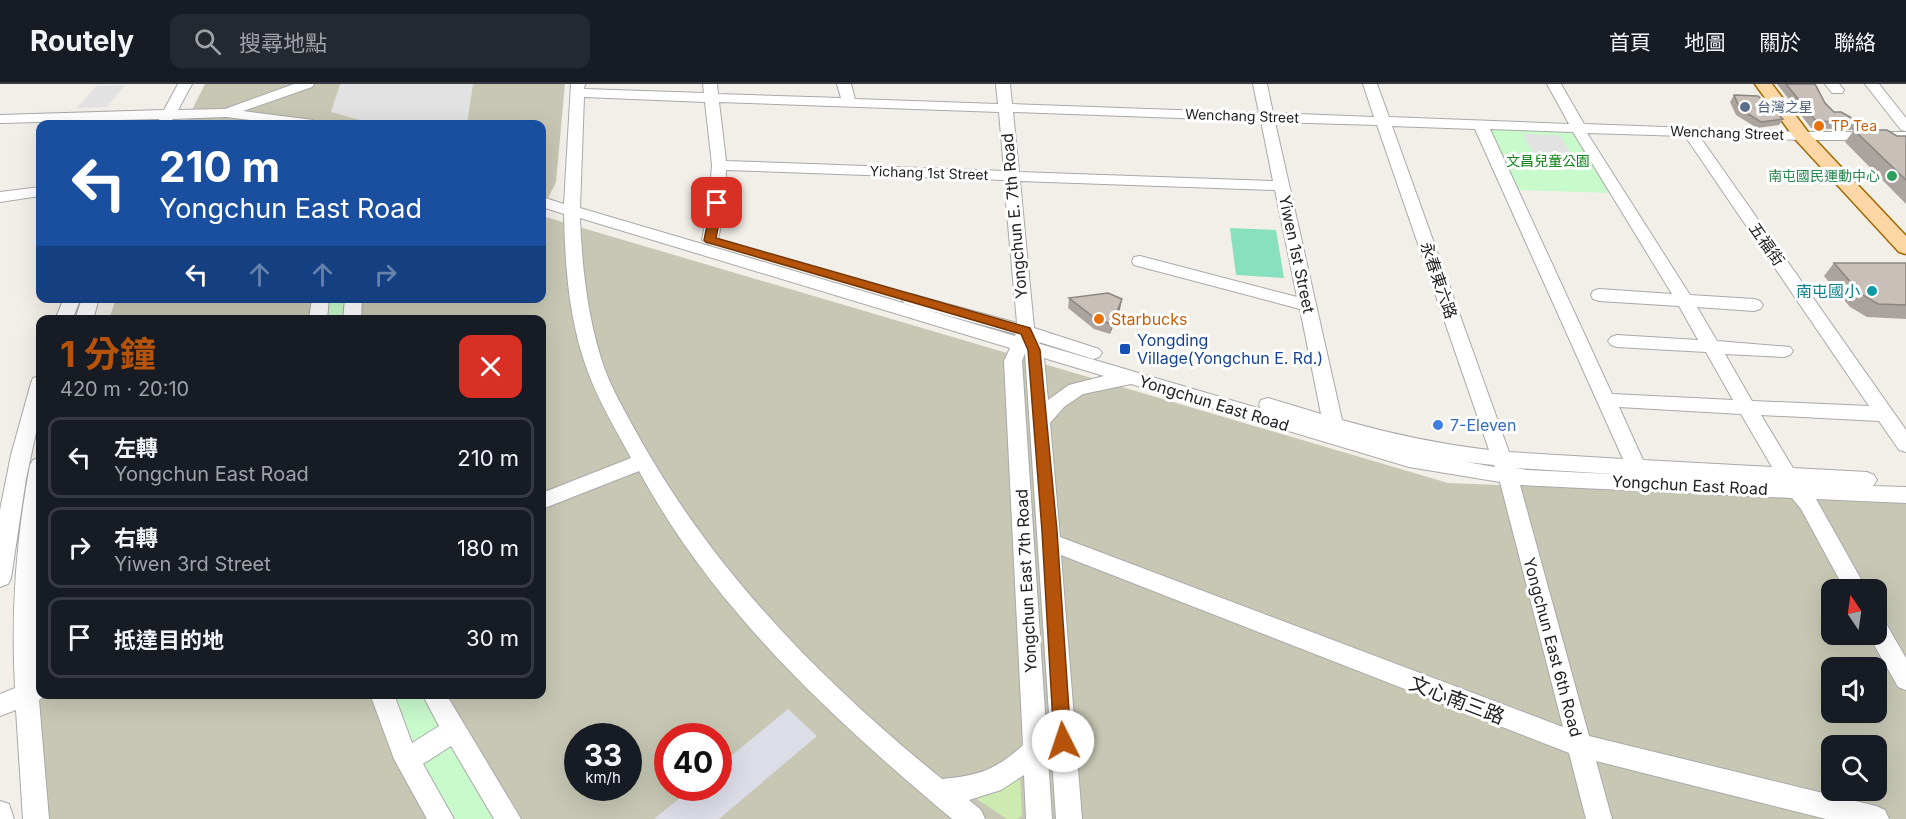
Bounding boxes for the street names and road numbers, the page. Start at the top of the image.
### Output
street label: Wenchang Street [1185,105,1300,126]
street label: Wenchang Street [1670,122,1785,143]
street label: Yongchun E. 7th Road [997,132,1031,300]
street label: Yichang 1st Street [869,162,989,183]
street label: Yiwen 1st Street [1275,193,1319,315]
street label: 五福街 [1745,219,1789,269]
street label: 永春東六路 [1417,239,1461,321]
street label: Yongchun East Road [1137,371,1291,435]
street label: Yongchun East Road [1612,471,1768,499]
street label: Yongchun East 7th Road [1011,489,1041,673]
street label: Yongchun East 6th Road [1519,555,1587,739]
street label: 文心南三路 [1406,671,1508,729]

